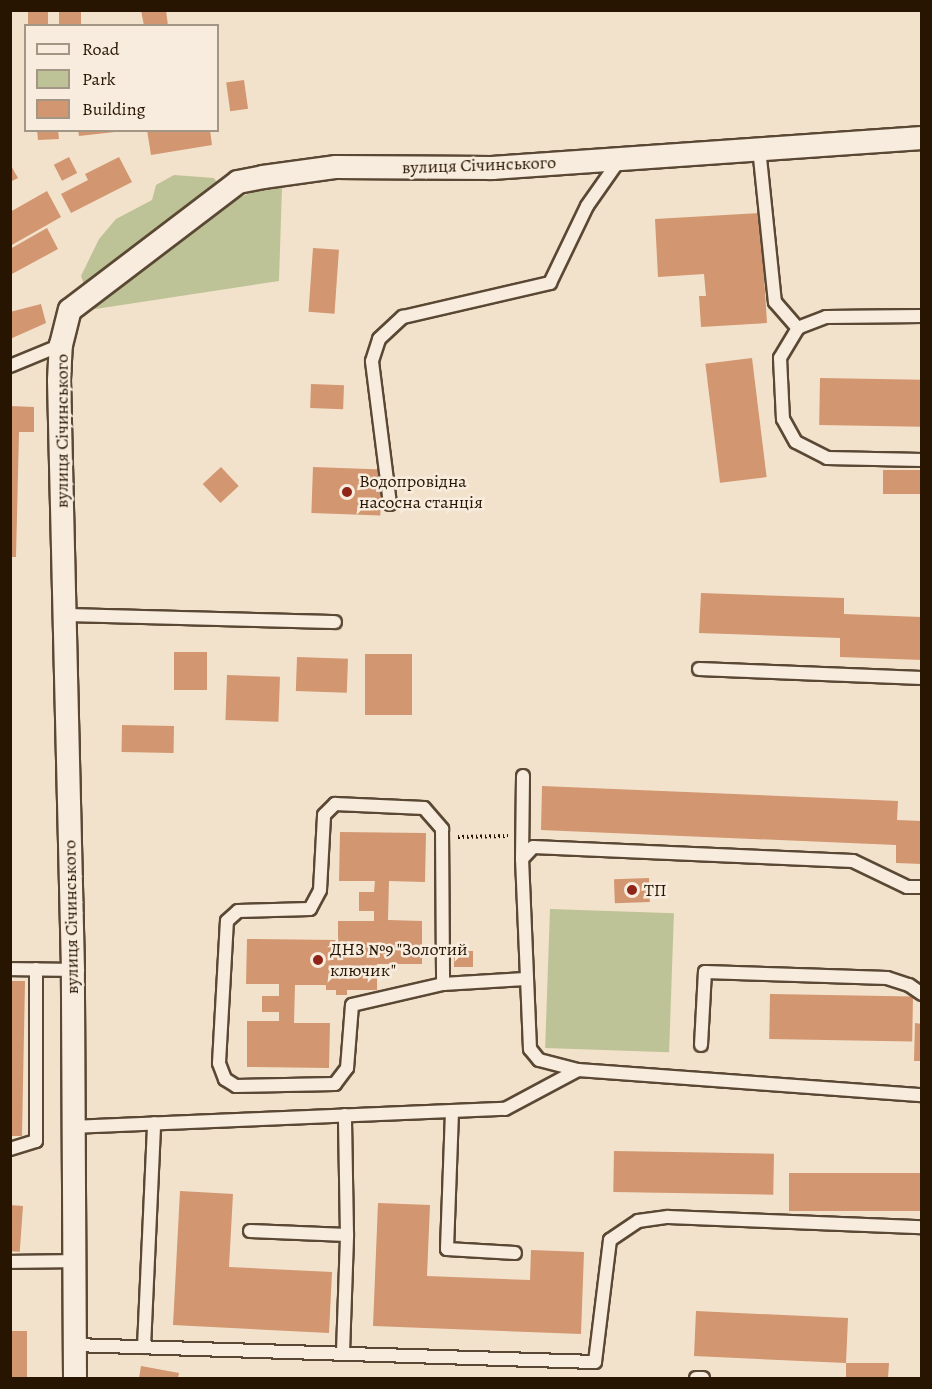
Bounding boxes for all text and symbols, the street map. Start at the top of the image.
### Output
legend [24,24,219,132]
text: Road [82,37,119,61]
text: Park [82,67,116,91]
text: Building [82,97,146,121]
street label: вулиця Січинського [401,152,557,178]
street label: вулиця Січинського [51,354,73,508]
place label: Водопровідна насосна станція [359,471,483,514]
marker: Водопровідна насосна станція [340,485,354,499]
street label: вулиця Січинського [59,840,83,994]
place label: ТП [644,879,667,901]
marker: ТП [625,883,639,897]
place label: ДНЗ №9 "Золотий ключик" [330,939,468,982]
marker: ДНЗ №9 "Золотий ключик" [311,953,325,967]

